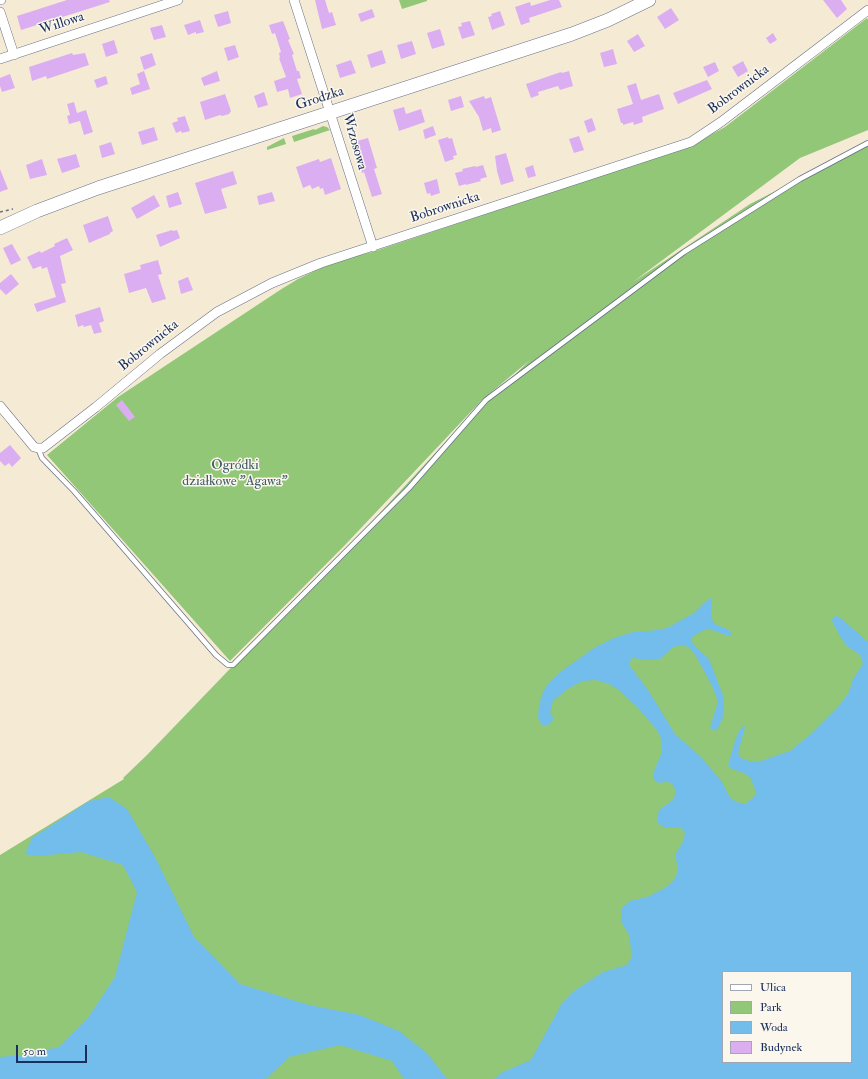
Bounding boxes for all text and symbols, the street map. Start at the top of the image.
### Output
street label: Willowa [37,9,87,39]
street label: Bobrownicka [705,62,773,118]
street label: Grodzka [294,83,346,115]
street label: Wrzosowa [338,112,370,172]
street label: Bobrownicka [408,189,482,227]
street label: Bobrownicka [116,317,182,375]
park label: Ogródki działkowe "Agawa" [182,458,288,490]
legend [722,971,852,1063]
text: Ulica [760,980,786,995]
text: Park [760,1000,782,1015]
text: Woda [760,1020,788,1035]
scale bar [18,1037,89,1063]
text: Budynek [760,1040,802,1055]
text: 50 m [23,1044,46,1059]

